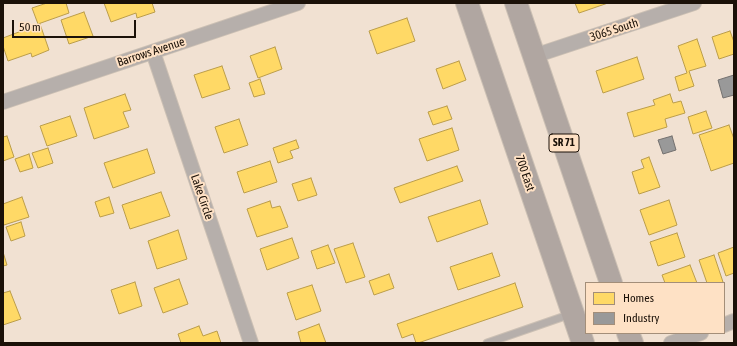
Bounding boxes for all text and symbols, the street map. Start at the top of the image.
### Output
scale bar [14,12,138,38]
street label: 3065 South [588,15,640,45]
text: 50 m [19,20,41,34]
street label: Barrows Avenue [115,34,187,70]
road number: SR 71 [549,134,579,152]
street label: 700 East [512,153,538,193]
street label: Lake Circle [188,172,216,222]
legend [585,282,725,334]
text: Homes [623,291,654,305]
text: Industry [623,311,660,325]

